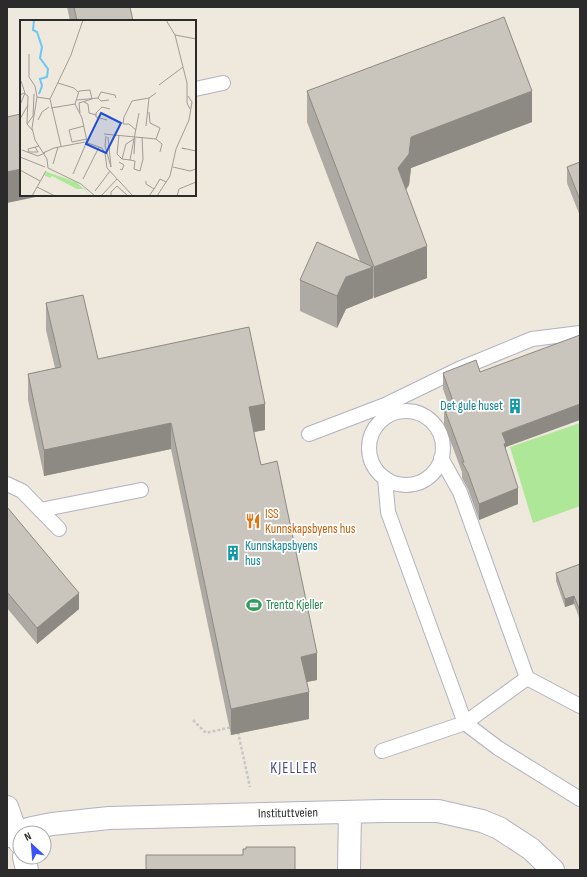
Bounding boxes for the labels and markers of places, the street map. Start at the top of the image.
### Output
building icon: Det gule huset [506,397,524,415]
place label: Det gule huset [440,398,503,414]
place label: ISS Kunnskapsbyens hus [265,506,356,537]
restaurant icon: ISS Kunnskapsbyens hus [244,512,262,530]
place label: Kunnskapsbyens hus [245,538,318,569]
building icon: Kunnskapsbyens hus [224,544,242,562]
sports icon: Trento Kjeller [245,596,263,614]
place label: Trento Kjeller [266,597,324,613]

